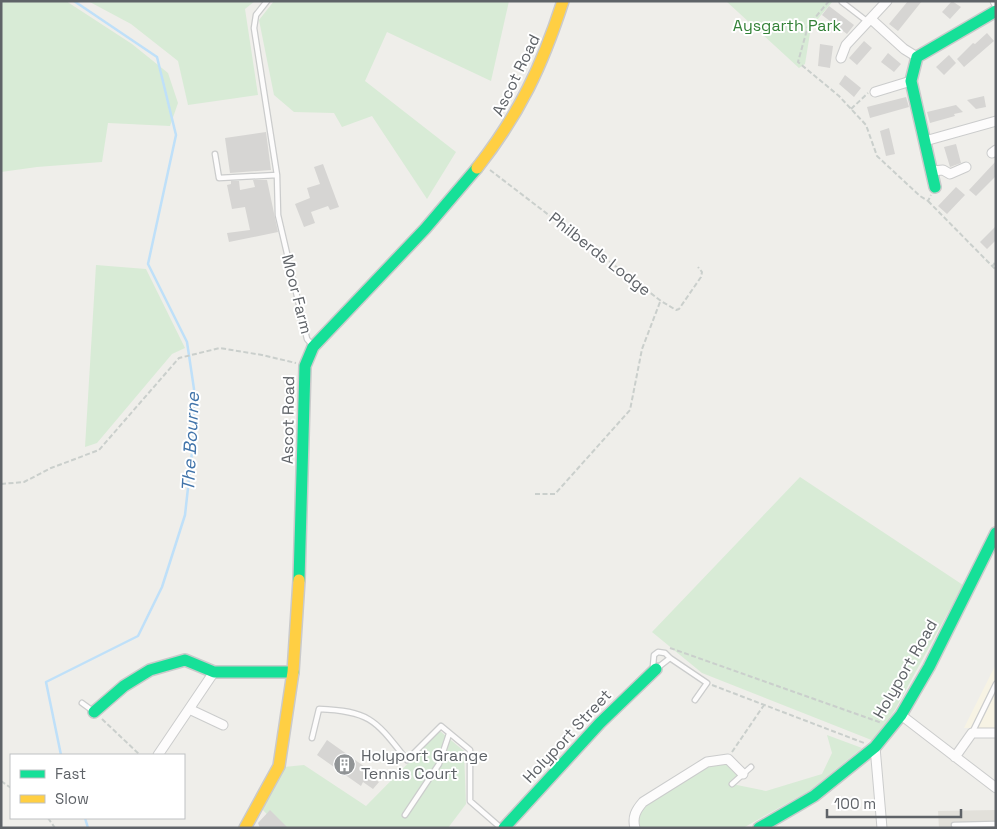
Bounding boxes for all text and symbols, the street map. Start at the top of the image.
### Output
park label: Aysgarth Park [733,15,842,36]
street label: Ascot Road [487,31,545,119]
street label: Philberds Lodge [545,207,655,301]
street label: Moor Farm [277,252,317,336]
street label: Ascot Road [277,376,299,464]
water label: The Bourne [176,390,204,492]
street label: Holyport Road [868,616,942,722]
street label: Holyport Street [518,685,616,787]
place label: Holyport Grange Tennis Court [361,745,488,784]
building icon: Holyport Grange Tennis Court [333,752,357,776]
legend [10,754,185,819]
text: Fast [55,764,86,783]
scale bar [827,786,961,818]
text: Slow [55,789,89,808]
text: 100 m [834,794,876,813]

